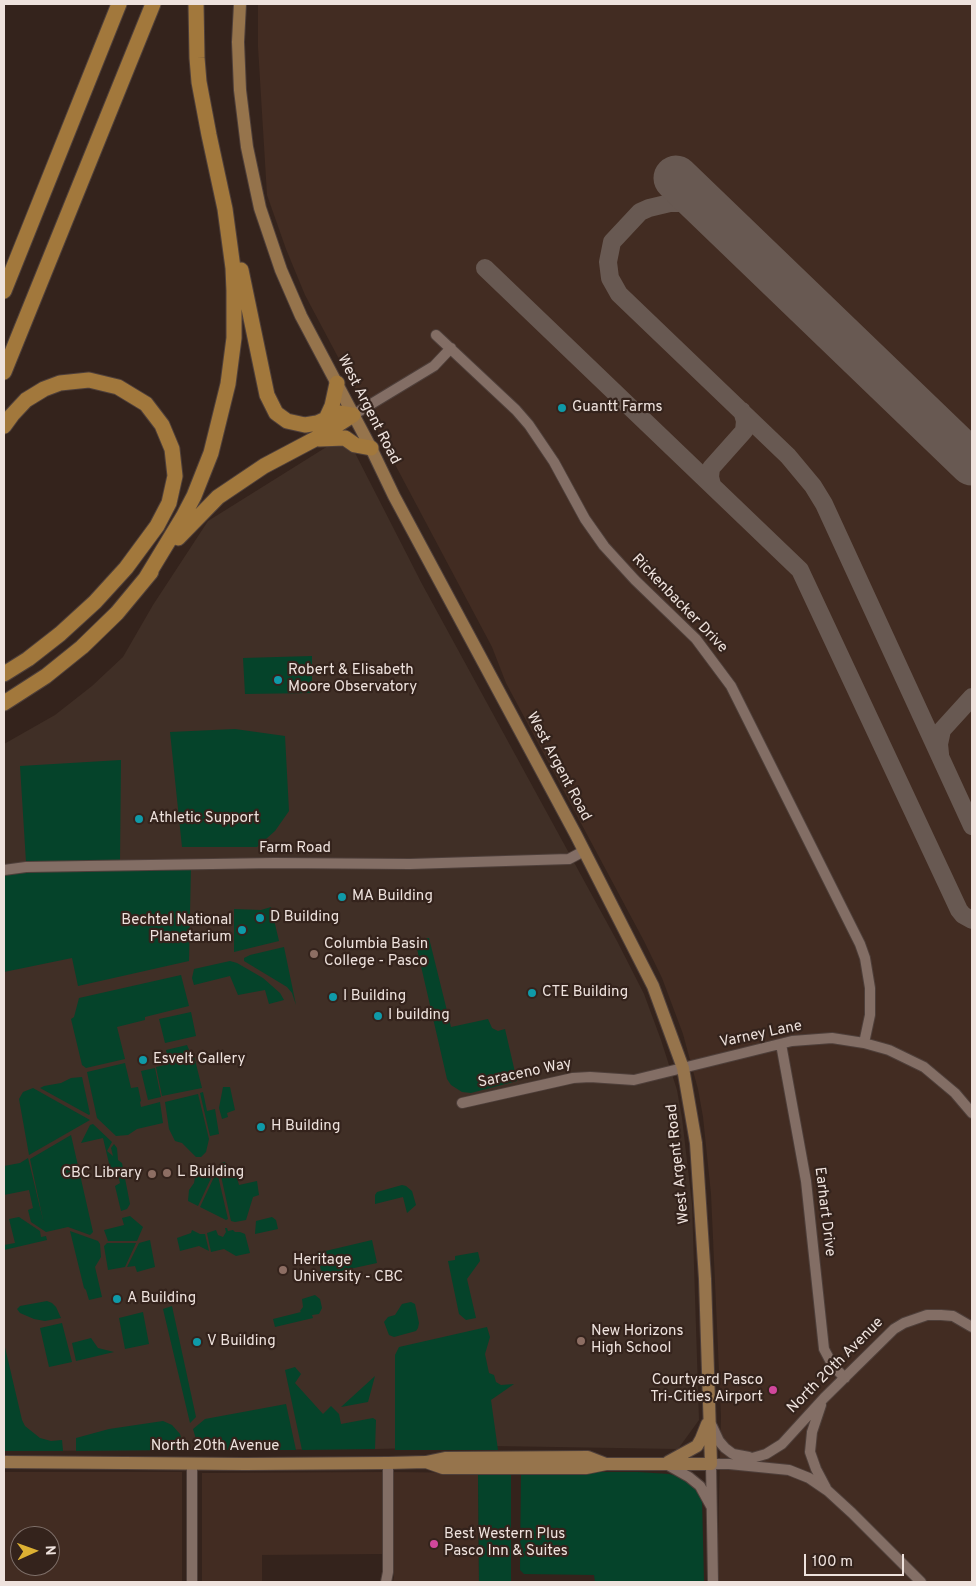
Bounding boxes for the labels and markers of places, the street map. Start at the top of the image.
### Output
place label: Guantt Farms [572,399,663,417]
marker: Guantt Farms [556,402,568,414]
place label: Robert & Elisabeth Moore Observatory [288,662,417,697]
marker: Robert & Elisabeth Moore Observatory [272,674,284,686]
place label: Athletic Support [149,810,260,828]
marker: Athletic Support [133,813,145,825]
place label: MA Building [352,888,433,906]
marker: MA Building [336,891,348,903]
place label: D Building [270,909,339,927]
place label: Bechtel National Planetarium [121,912,232,947]
marker: D Building [254,912,266,924]
marker: Bechtel National Planetarium [236,924,248,936]
place label: Columbia Basin College - Pasco [324,936,428,971]
marker: Columbia Basin College - Pasco [308,948,320,960]
place label: CTE Building [542,984,628,1002]
marker: CTE Building [526,987,538,999]
place label: I Building [343,988,406,1006]
marker: I Building [327,991,339,1003]
place label: I building [388,1007,450,1025]
marker: I building [372,1010,384,1022]
place label: Esvelt Gallery [153,1051,245,1069]
marker: Esvelt Gallery [137,1054,149,1066]
place label: H Building [271,1118,340,1136]
marker: H Building [255,1121,267,1133]
place label: L Building [177,1164,244,1182]
place label: CBC Library [61,1165,142,1183]
marker: L Building [161,1167,173,1179]
marker: CBC Library [146,1168,158,1180]
place label: Heritage University - CBC [293,1252,403,1287]
marker: Heritage University - CBC [277,1264,289,1276]
place label: A Building [127,1290,196,1308]
marker: A Building [111,1293,123,1305]
place label: New Horizons High School [591,1323,683,1358]
place label: V Building [207,1333,276,1351]
marker: New Horizons High School [575,1335,587,1347]
marker: V Building [191,1336,203,1348]
place label: Courtyard Pasco Tri-Cities Airport [650,1372,763,1407]
marker: Courtyard Pasco Tri-Cities Airport [767,1384,779,1396]
place label: Best Western Plus Pasco Inn & Suites [444,1526,568,1561]
marker: Best Western Plus Pasco Inn & Suites [428,1538,440,1550]

